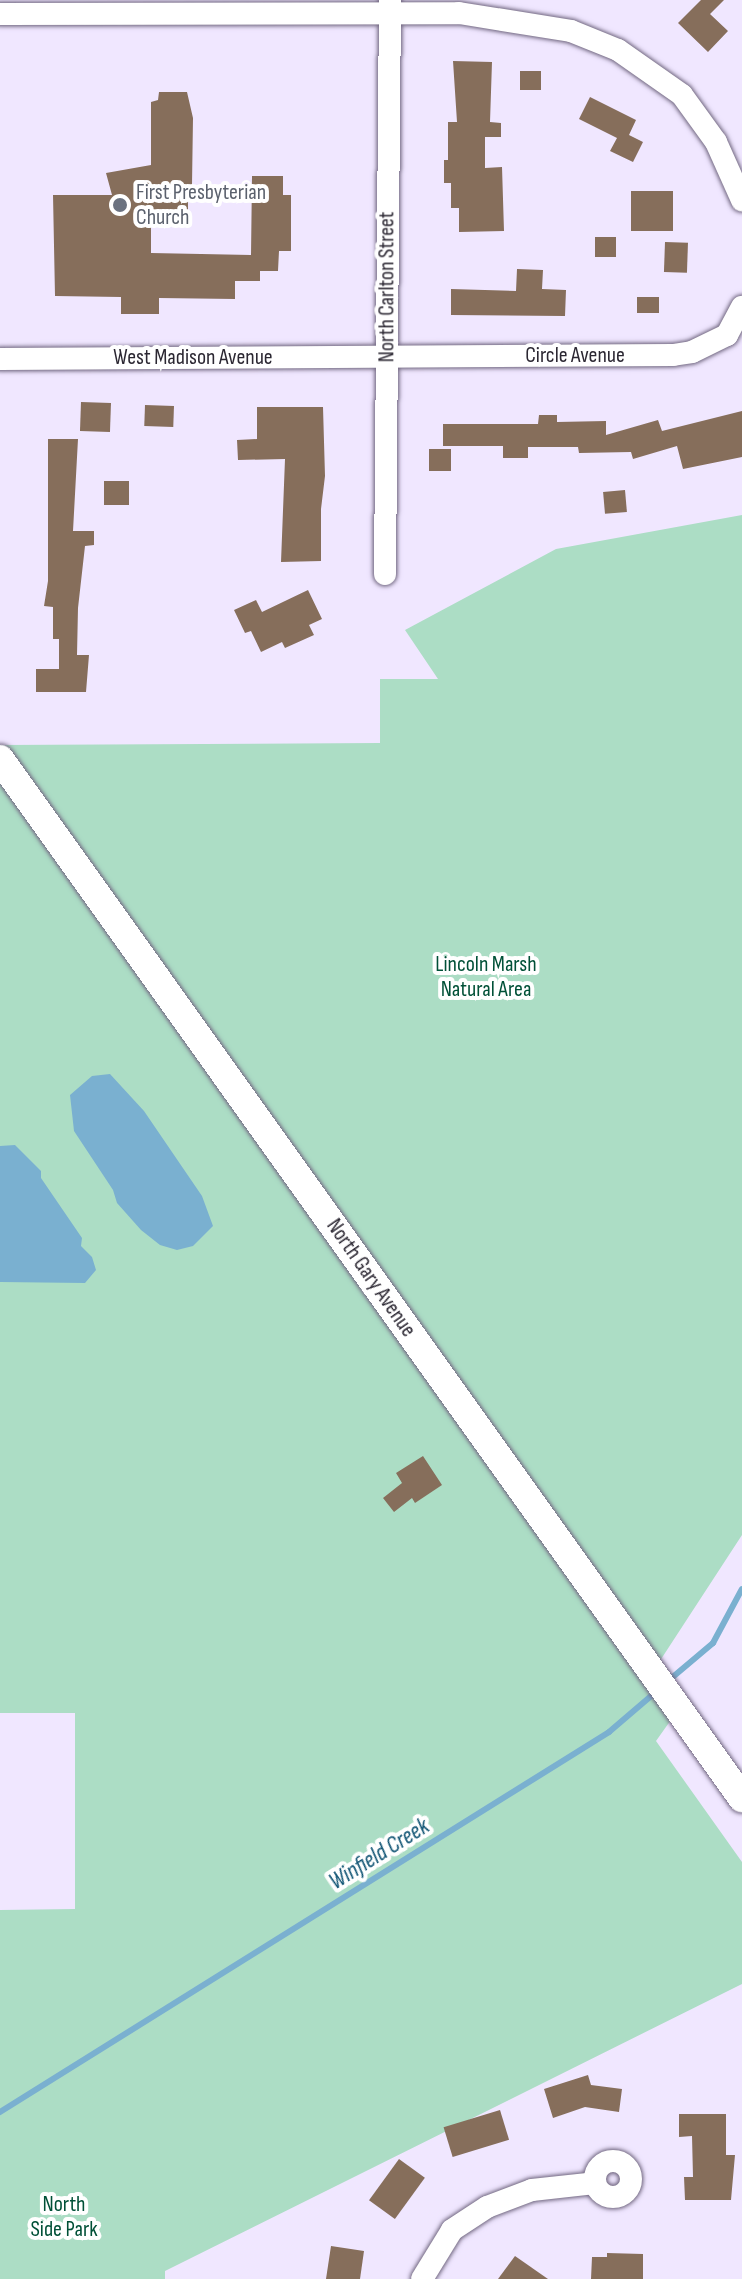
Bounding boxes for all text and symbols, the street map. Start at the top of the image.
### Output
place label: First Presbyterian Church [136,179,266,230]
marker: First Presbyterian Church [111,196,129,214]
street label: North Carlton Street [374,212,400,362]
street label: Circle Avenue [525,343,625,369]
street label: West Madison Avenue [113,345,273,371]
park label: Lincoln Marsh Natural Area [435,951,537,1002]
street label: North Gary Avenue [321,1214,421,1342]
water label: Winfield Creek [324,1812,434,1896]
park label: North Side Park [30,2191,98,2242]

